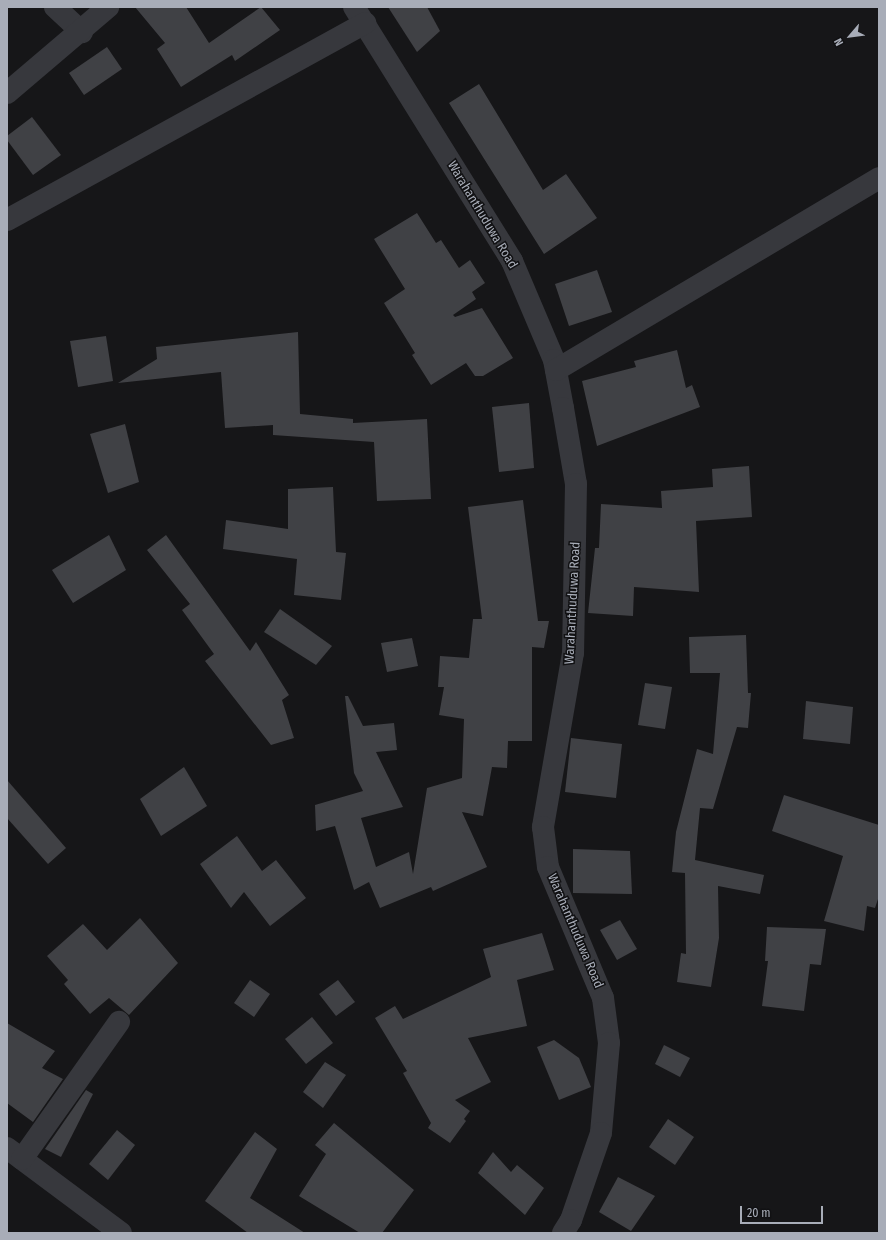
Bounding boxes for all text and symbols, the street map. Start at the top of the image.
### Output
north arrow [830,16,870,56]
text: N [832,36,846,48]
street label: Warahanthuduwa Road [444,158,520,272]
street label: Warahanthuduwa Road [562,541,584,665]
street label: Warahanthuduwa Road [544,871,606,991]
scale bar [742,1198,825,1224]
text: 20 m [747,1206,771,1220]

